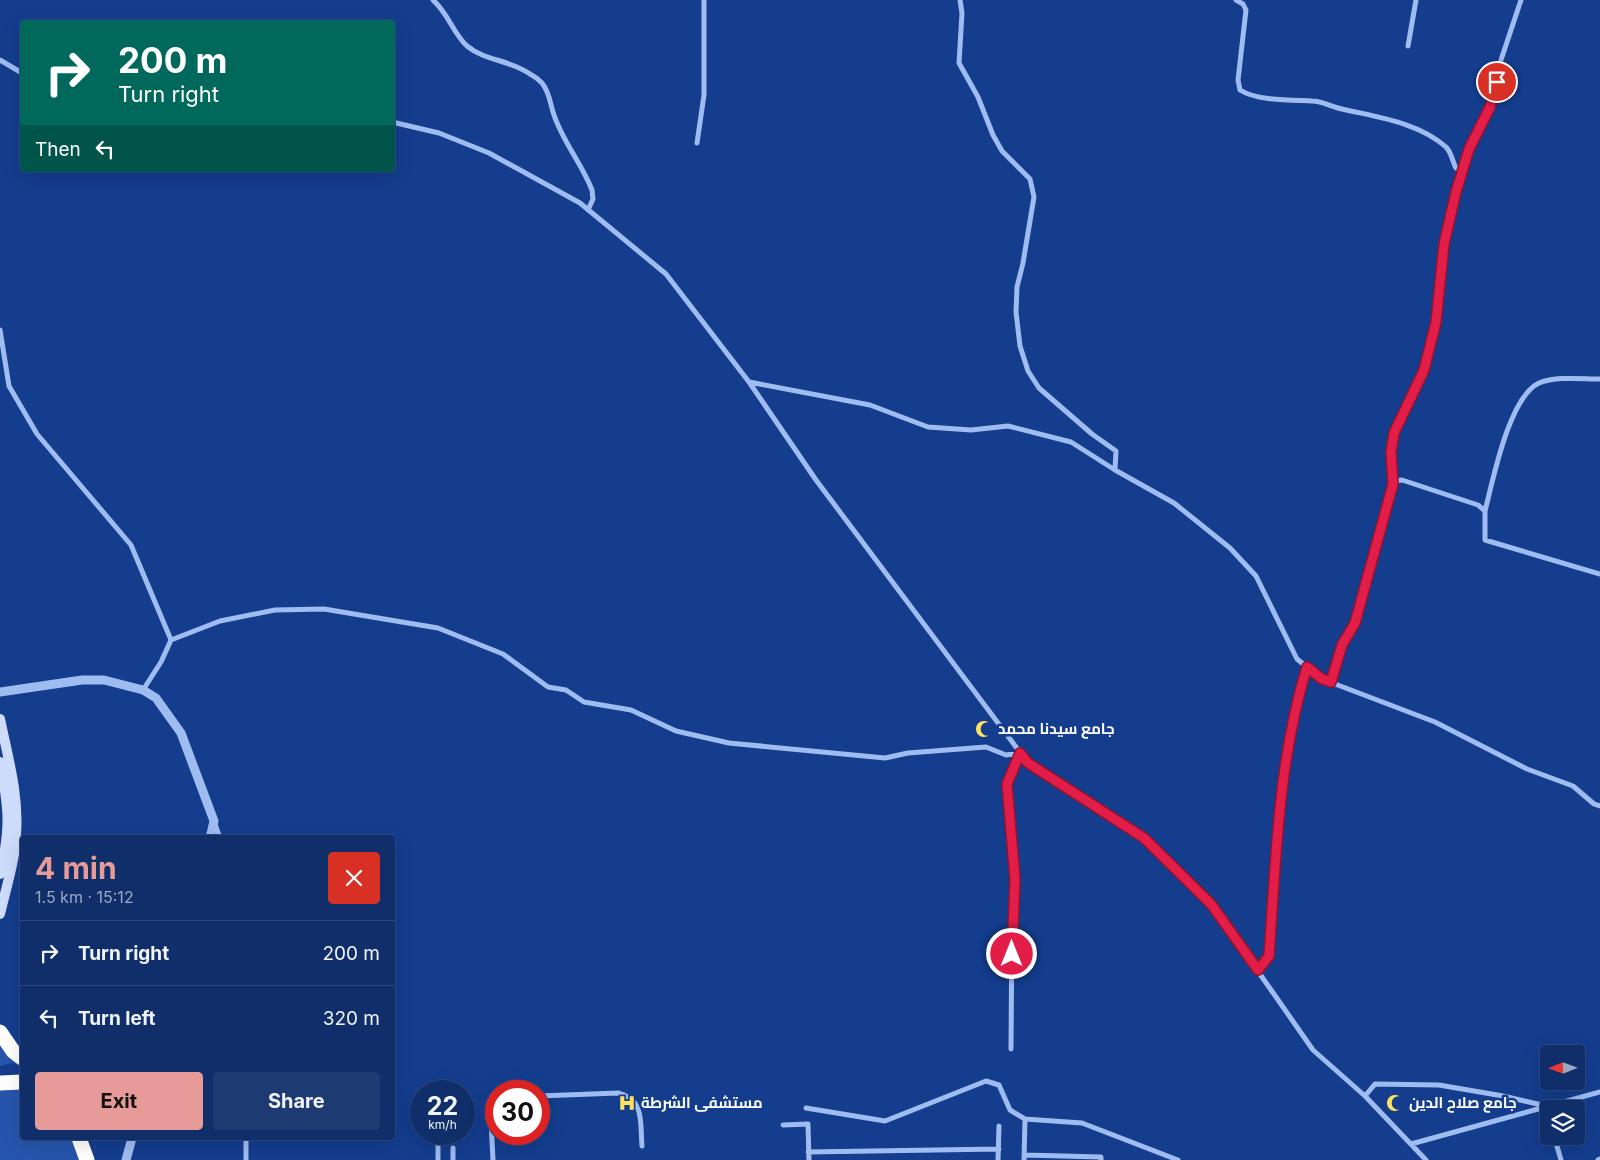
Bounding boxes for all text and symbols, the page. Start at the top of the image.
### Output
text: 200 m [118,39,227,81]
icon: right [35,40,100,105]
pin [1476,61,1518,103]
icon: arrive [1483,68,1511,96]
text: Turn right [118,81,219,107]
icon: left [91,135,119,163]
text: Then [35,138,81,161]
mosque icon: جامع سيدنا محمد [974,719,994,739]
place label: جامع سيدنا محمد [998,719,1115,739]
text: 4 min [35,850,117,886]
button: close [328,852,380,904]
text: 1.5 km · 15:12 [35,887,134,907]
position arrow [985,927,1037,979]
icon: right [35,939,63,967]
text: Turn right [78,942,169,965]
text: 200 m [322,942,380,965]
icon: left [35,1004,63,1032]
text: Turn left [78,1007,156,1030]
text: 320 m [323,1007,380,1030]
north arrow [1540,1045,1585,1090]
map controls [1540,1045,1585,1145]
button: Exit [35,1072,203,1130]
button: Share [213,1072,380,1130]
speed limit sign: 30 [485,1080,550,1145]
text: 22 [427,1091,458,1121]
hospital icon: مستشفى الشرطة [617,1093,637,1113]
place label: مستشفى الشرطة [641,1093,763,1112]
mosque icon: جامع صلاح الدين [1385,1093,1405,1113]
place label: جامع صلاح الدين [1409,1093,1517,1113]
button: layers [1540,1100,1585,1145]
text: km/h [428,1117,457,1132]

